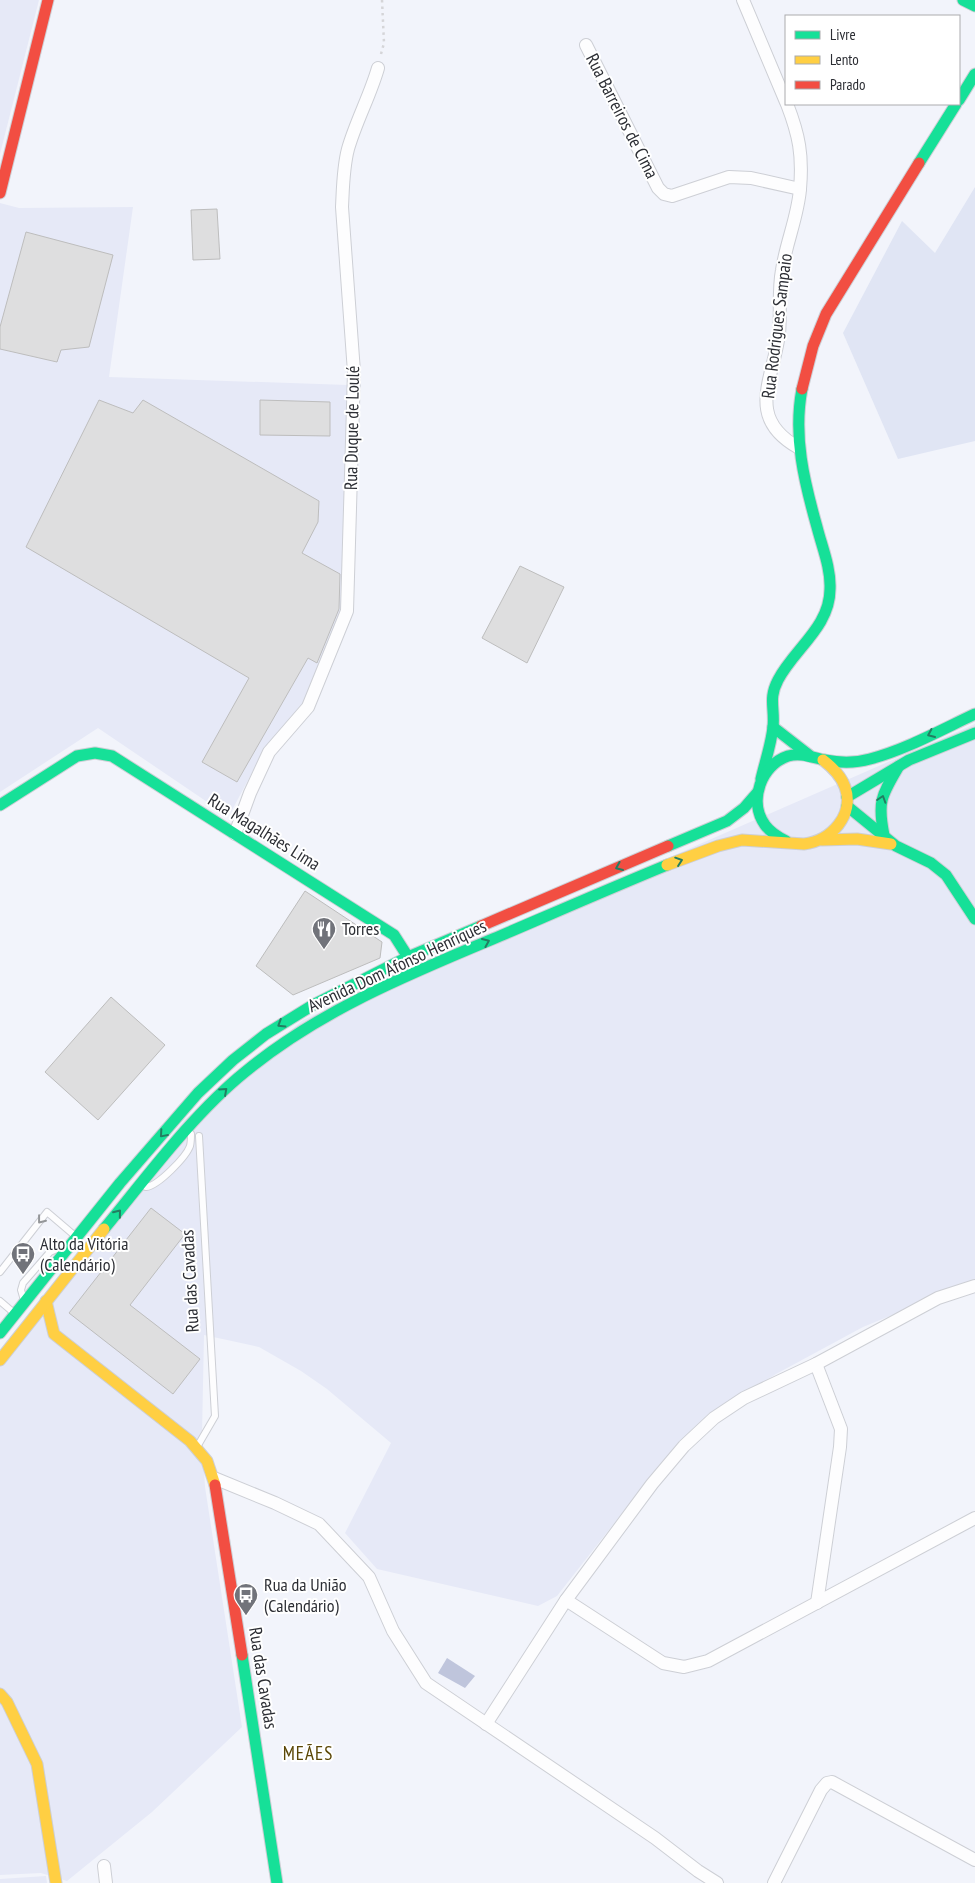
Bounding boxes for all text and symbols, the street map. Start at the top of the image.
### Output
legend [785,15,960,105]
text: Livre [830,25,856,44]
street label: Rua Barreiros de Cima [581,49,664,182]
text: Lento [830,50,859,69]
text: Parado [830,75,865,94]
street label: Rua Rodrigues Sampaio [756,252,797,400]
street label: Rua Duque de Loulé [339,366,364,490]
one-way arrow [927,728,936,739]
street label: Rua Magalhães Lima [204,788,325,875]
one-way arrow [876,795,886,804]
one-way arrow [674,857,683,867]
one-way arrow [615,861,624,872]
street label: Avenida Dom Afonso Henriques [304,914,490,1017]
restaurant icon: Torres [311,916,337,950]
place label: Torres [342,917,379,940]
one-way arrow [481,938,490,949]
one-way arrow [278,1018,287,1028]
one-way arrow [219,1088,228,1097]
one-way arrow [160,1128,168,1137]
one-way arrow [113,1209,122,1218]
one-way arrow [38,1214,46,1223]
street label: Rua das Cavadas [175,1229,204,1333]
place label: Alto da Vitória (Calendário) [40,1232,128,1276]
bus stop icon: Alto da Vitória (Calendário) [10,1241,36,1275]
place label: Rua da União (Calendário) [264,1573,347,1617]
bus stop icon: Rua da União (Calendário) [233,1582,259,1616]
street label: Rua das Cavadas [244,1625,283,1731]
district label: MEÃES [283,1741,333,1765]

